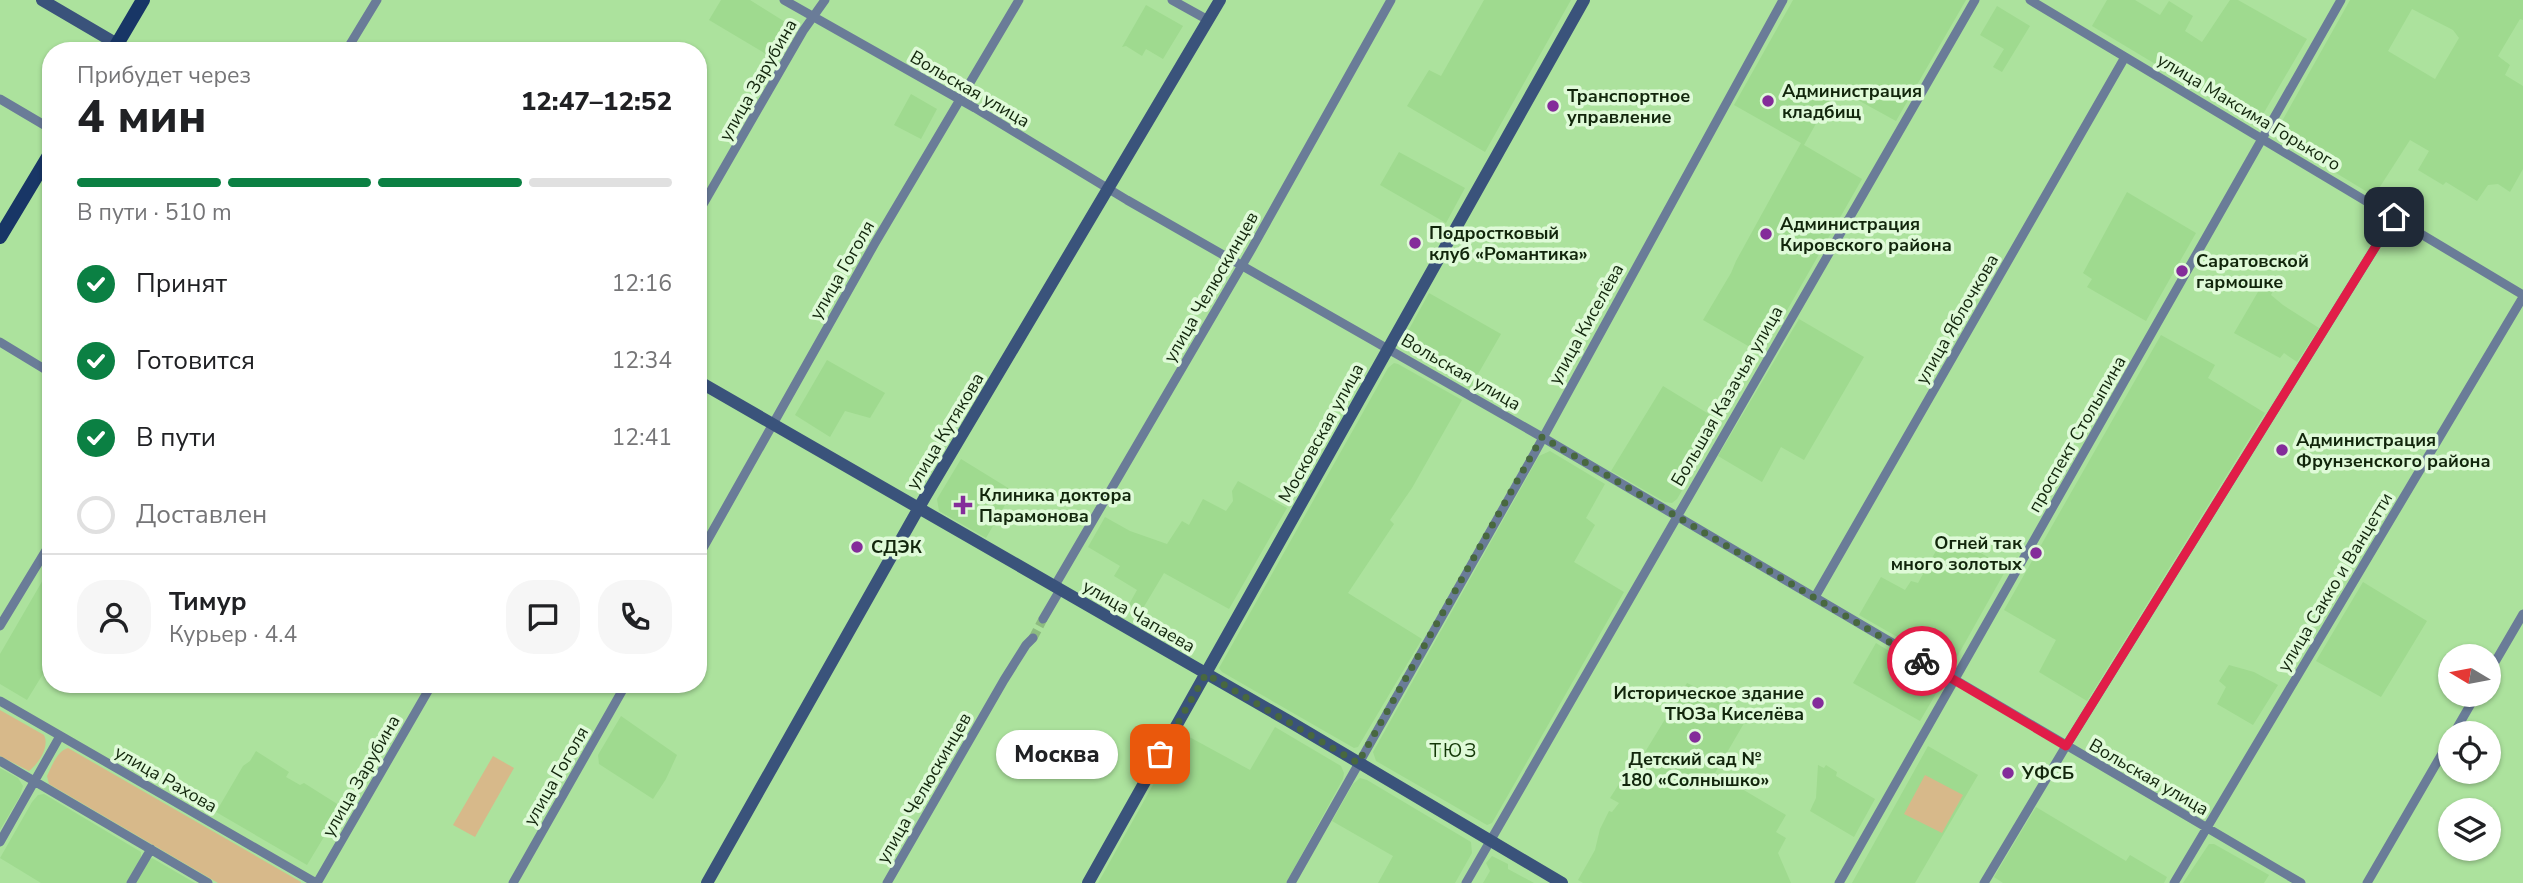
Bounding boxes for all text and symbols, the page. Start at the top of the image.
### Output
street label: улица Зарубина [713,15,803,145]
street label: Вольская улица [906,45,1034,133]
street label: улица Максима Горького [2153,48,2345,176]
text: Прибудет через [77,60,251,91]
place label: Администрация кладбищ [1782,79,1922,124]
text: 12:47–12:52 [521,84,672,119]
place label: Транспортное управление [1567,84,1690,129]
text: 4 мин [77,85,206,148]
marker: Администрация кладбищ [1760,93,1776,109]
marker: Транспортное управление [1545,98,1561,114]
pin [2364,187,2424,247]
text: В пути · 510 m [77,197,232,228]
icon: home [2375,198,2413,236]
street label: улица Челюскинцев [1158,207,1264,367]
place label: Администрация Кировского района [1780,212,1952,257]
street label: улица Гоголя [804,216,880,324]
place label: Подростковый клуб «Романтика» [1429,221,1588,266]
marker: Администрация Кировского района [1758,226,1774,242]
marker: Подростковый клуб «Романтика» [1407,235,1423,251]
place label: Саратовской гармошке [2196,249,2309,294]
street label: улица Яблочкова [1910,250,2004,388]
street label: улица Киселёва [1543,259,1629,389]
marker: Саратовской гармошке [2174,263,2190,279]
icon: check [77,265,115,303]
text: Принят [136,266,227,301]
text: 12:16 [612,268,672,299]
street label: Большая Казачья улица [1665,301,1789,491]
street label: Вольская улица [1397,328,1525,416]
icon: check [77,342,115,380]
text: Готовится [136,343,255,378]
text: 12:34 [612,345,672,376]
street label: проспект Столыпина [2022,351,2132,517]
street label: Московская улица [1273,359,1369,507]
street label: улица Кутякова [901,368,989,494]
icon: check [77,419,115,457]
text: В пути [136,420,216,455]
text: 12:41 [612,422,672,453]
place label: Администрация Фрунзенского района [2296,428,2491,473]
marker: Администрация Фрунзенского района [2274,442,2290,458]
place label: Клиника доктора Парамонова [979,483,1132,528]
street label: улица Сакко и Ванцетти [2272,488,2398,676]
marker: Клиника доктора Парамонова [953,495,973,515]
text: Доставлен [136,497,267,532]
place label: Огней так много золотых [1891,531,2023,576]
place label: СДЭК [871,535,923,559]
marker: СДЭК [849,539,865,555]
marker: Огней так много золотых [2028,545,2044,561]
street label: улица Чапаева [1078,574,1200,658]
button: person [77,580,151,654]
button: chat [506,580,580,654]
button: phone [598,580,672,654]
text: Тимур [169,584,247,619]
text: Курьер · 4.4 [169,619,297,650]
courier [1887,626,1957,696]
icon: bike [1903,642,1941,680]
north arrow [2438,644,2501,707]
map controls [2438,644,2501,861]
place label: Историческое здание ТЮЗа Киселёва [1614,681,1804,726]
marker: Историческое здание ТЮЗа Киселёва [1810,695,1826,711]
street label: улица Челюскинцев [871,708,977,868]
street label: улица Зарубина [316,711,406,841]
button: locate [2438,721,2501,784]
street label: улица Гоголя [518,722,594,830]
pin [1130,724,1190,784]
marker: Детский сад № 180 «Солнышко» [1687,729,1703,745]
callout: Москва [996,730,1118,778]
street label: Вольская улица [2085,733,2213,821]
icon: bag [1141,735,1179,773]
district label: ТЮЗ [1430,738,1478,764]
text: Москва [1014,739,1100,770]
street label: улица Рахова [110,740,222,818]
place label: Детский сад № 180 «Солнышко» [1620,747,1770,792]
place label: УФСБ [2021,761,2074,785]
marker: УФСБ [2000,765,2016,781]
button: layers [2438,798,2501,861]

